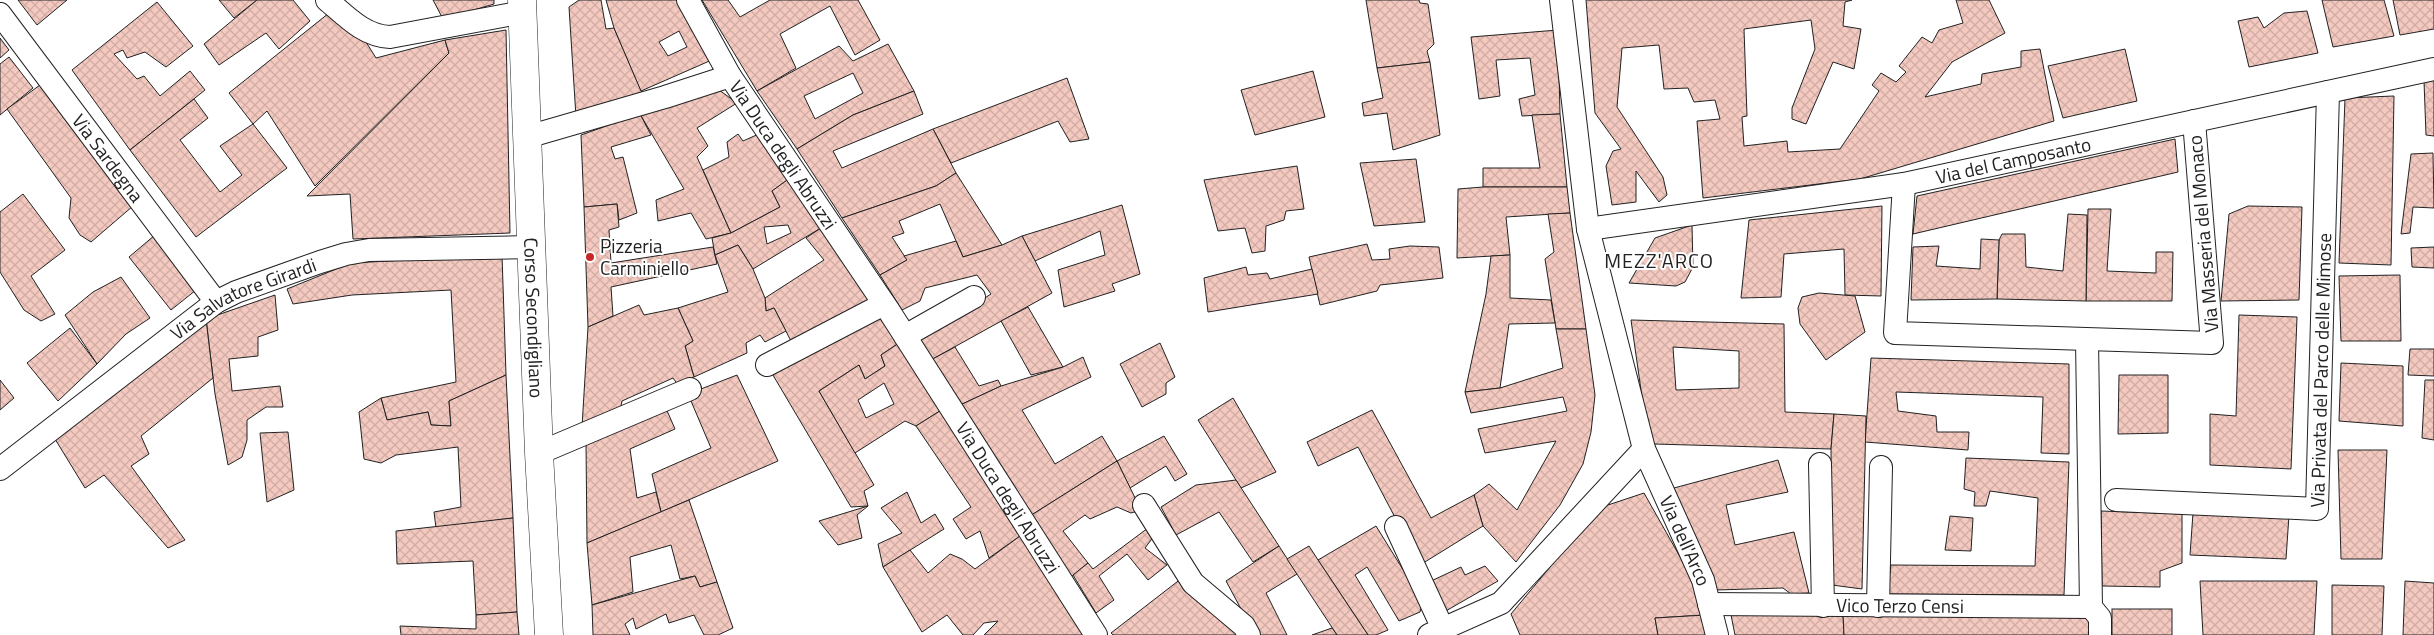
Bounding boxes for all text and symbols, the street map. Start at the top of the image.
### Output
street label: Via Duca degli Abruzzi [723,74,845,235]
street label: Via Sardegna [66,107,152,208]
street label: Via del Camposanto [1933,129,2094,191]
street label: Via Masseria del Monaco [2179,134,2226,334]
place label: Pizzeria Carminiello [600,231,689,282]
street label: Via Privata del Parco delle Mimose [2302,233,2338,508]
street label: Corso Secondigliano [517,237,552,399]
district label: MEZZ'ARCO [1604,245,1714,276]
street label: Via Salvatore Girardi [164,250,320,346]
marker: Pizzeria Carminiello [584,251,596,263]
street label: Via Duca degli Abruzzi [949,416,1068,579]
street label: Via dell'Arco [1653,490,1719,590]
street label: Vico Terzo Censi [1836,590,1964,620]

